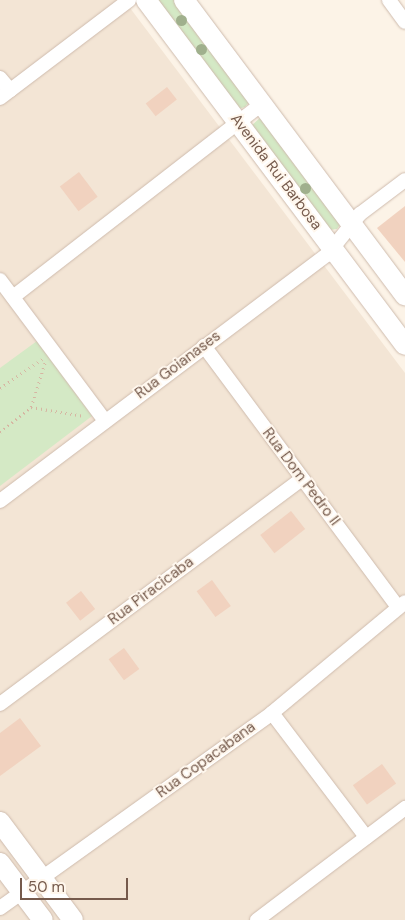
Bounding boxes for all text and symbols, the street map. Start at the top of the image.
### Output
street label: Avenida Rui Barbosa [226,110,326,234]
street label: Rua Goianases [132,327,224,403]
street label: Rua Dom Pedro II [258,425,344,529]
street label: Rua Piracicaba [105,553,197,629]
street label: Rua Copacabana [153,718,259,802]
scale bar [22,868,130,900]
text: 50 m [28,877,65,897]

